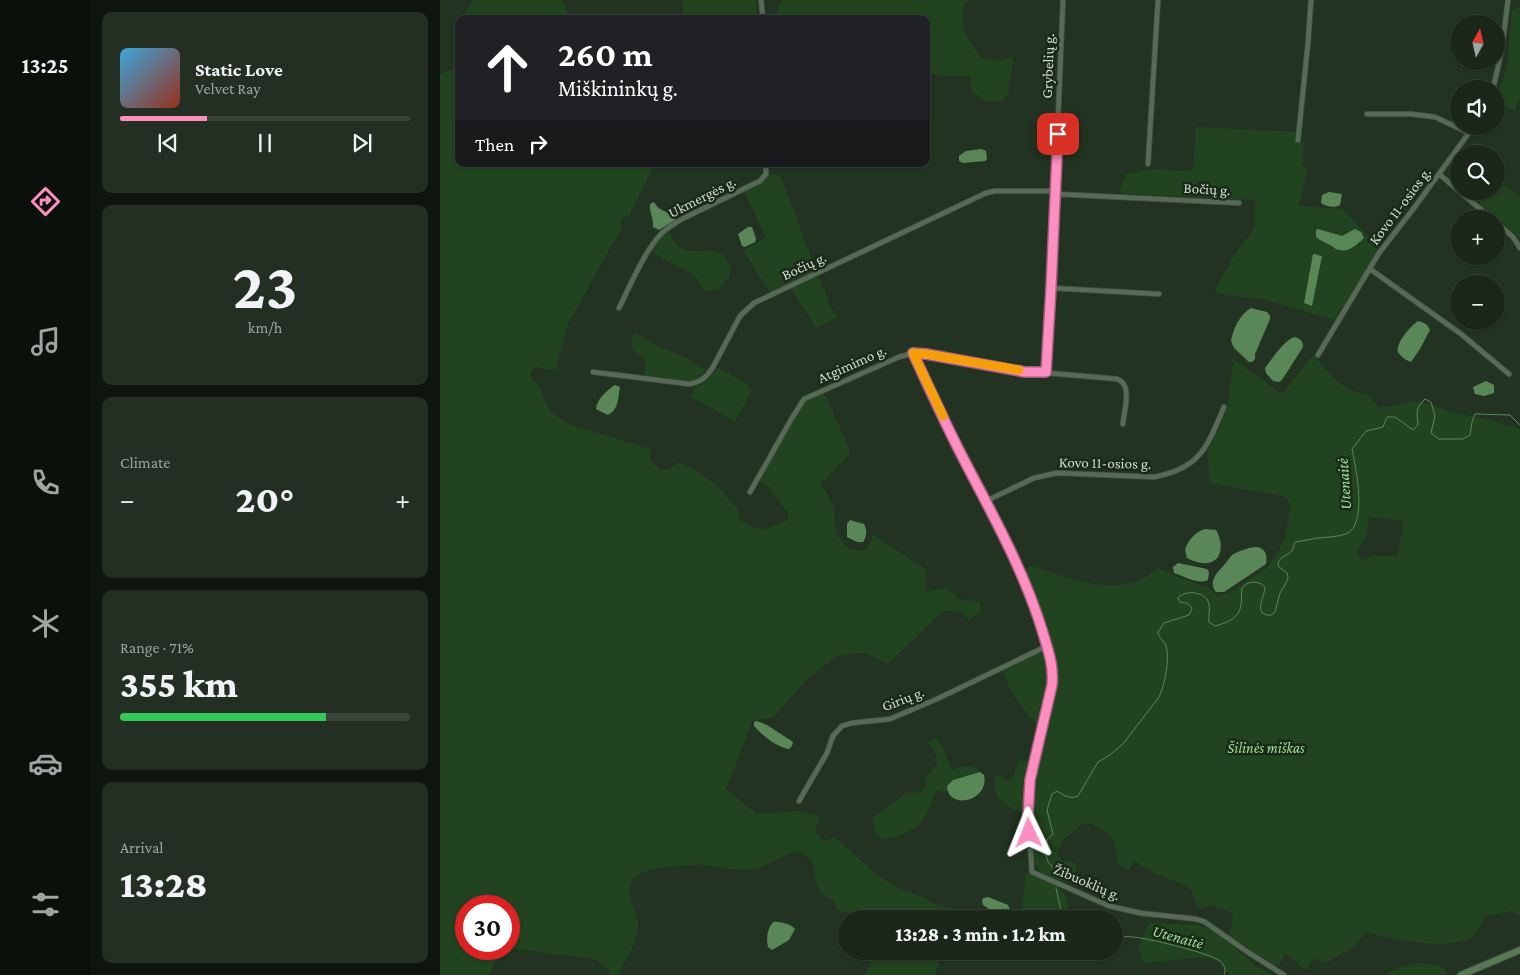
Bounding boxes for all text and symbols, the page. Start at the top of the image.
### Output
north arrow [1450,15,1505,70]
map controls [1450,15,1505,330]
street label: Grybelių g. [1039,33,1058,99]
icon: ahead [475,35,540,100]
text: 260 m [558,35,653,74]
text: 13:25 [21,53,69,78]
text: Static Love [195,59,283,80]
text: Miškininkų g. [558,76,678,101]
text: Velvet Ray [195,80,261,97]
button: sound [1450,80,1505,135]
pin [1037,113,1079,155]
icon: arrive [1044,120,1072,148]
icon: previous [154,129,182,157]
icon: pause [251,129,279,157]
icon: next [348,129,376,157]
icon: right [524,130,552,158]
text: Then [475,134,514,155]
button: search [1450,145,1505,200]
street label: Kovo 11-osios g. [1366,164,1435,248]
street label: Ukmergės g. [666,173,739,222]
street label: Bočių g. [1183,180,1231,199]
icon: directions [28,184,63,219]
button: + [1450,210,1505,265]
street label: Bočių g. [779,249,829,284]
text: 23 [233,250,297,322]
button: − [1450,275,1505,330]
text: km/h [248,319,282,336]
icon: music [28,324,63,359]
street label: Atgimimo g. [815,342,889,387]
text: Climate [120,454,170,471]
street label: Kovo 11-osios g. [1059,454,1151,473]
water label: Utenaitė [1334,458,1354,510]
icon: phone [28,465,63,500]
text: 20° [236,478,294,520]
text: − [120,484,135,515]
text: + [395,484,410,515]
icon: climate [28,606,63,641]
text: Range · 71% [120,639,194,656]
text: 355 km [120,663,238,705]
street label: Girių g. [880,684,927,715]
park label: Šilinės miškas [1227,740,1305,756]
icon: car [28,746,63,781]
position arrow [1002,806,1054,858]
text: Arrival [120,839,164,856]
street label: Žibuoklių g. [1051,861,1123,904]
text: 13:28 [120,863,208,905]
icon: filters [28,887,63,922]
speed limit sign: 30 [455,895,520,960]
water label: Utenaitė [1151,922,1205,952]
text: 13:28 · 3 min · 1.2 km [895,924,1066,945]

